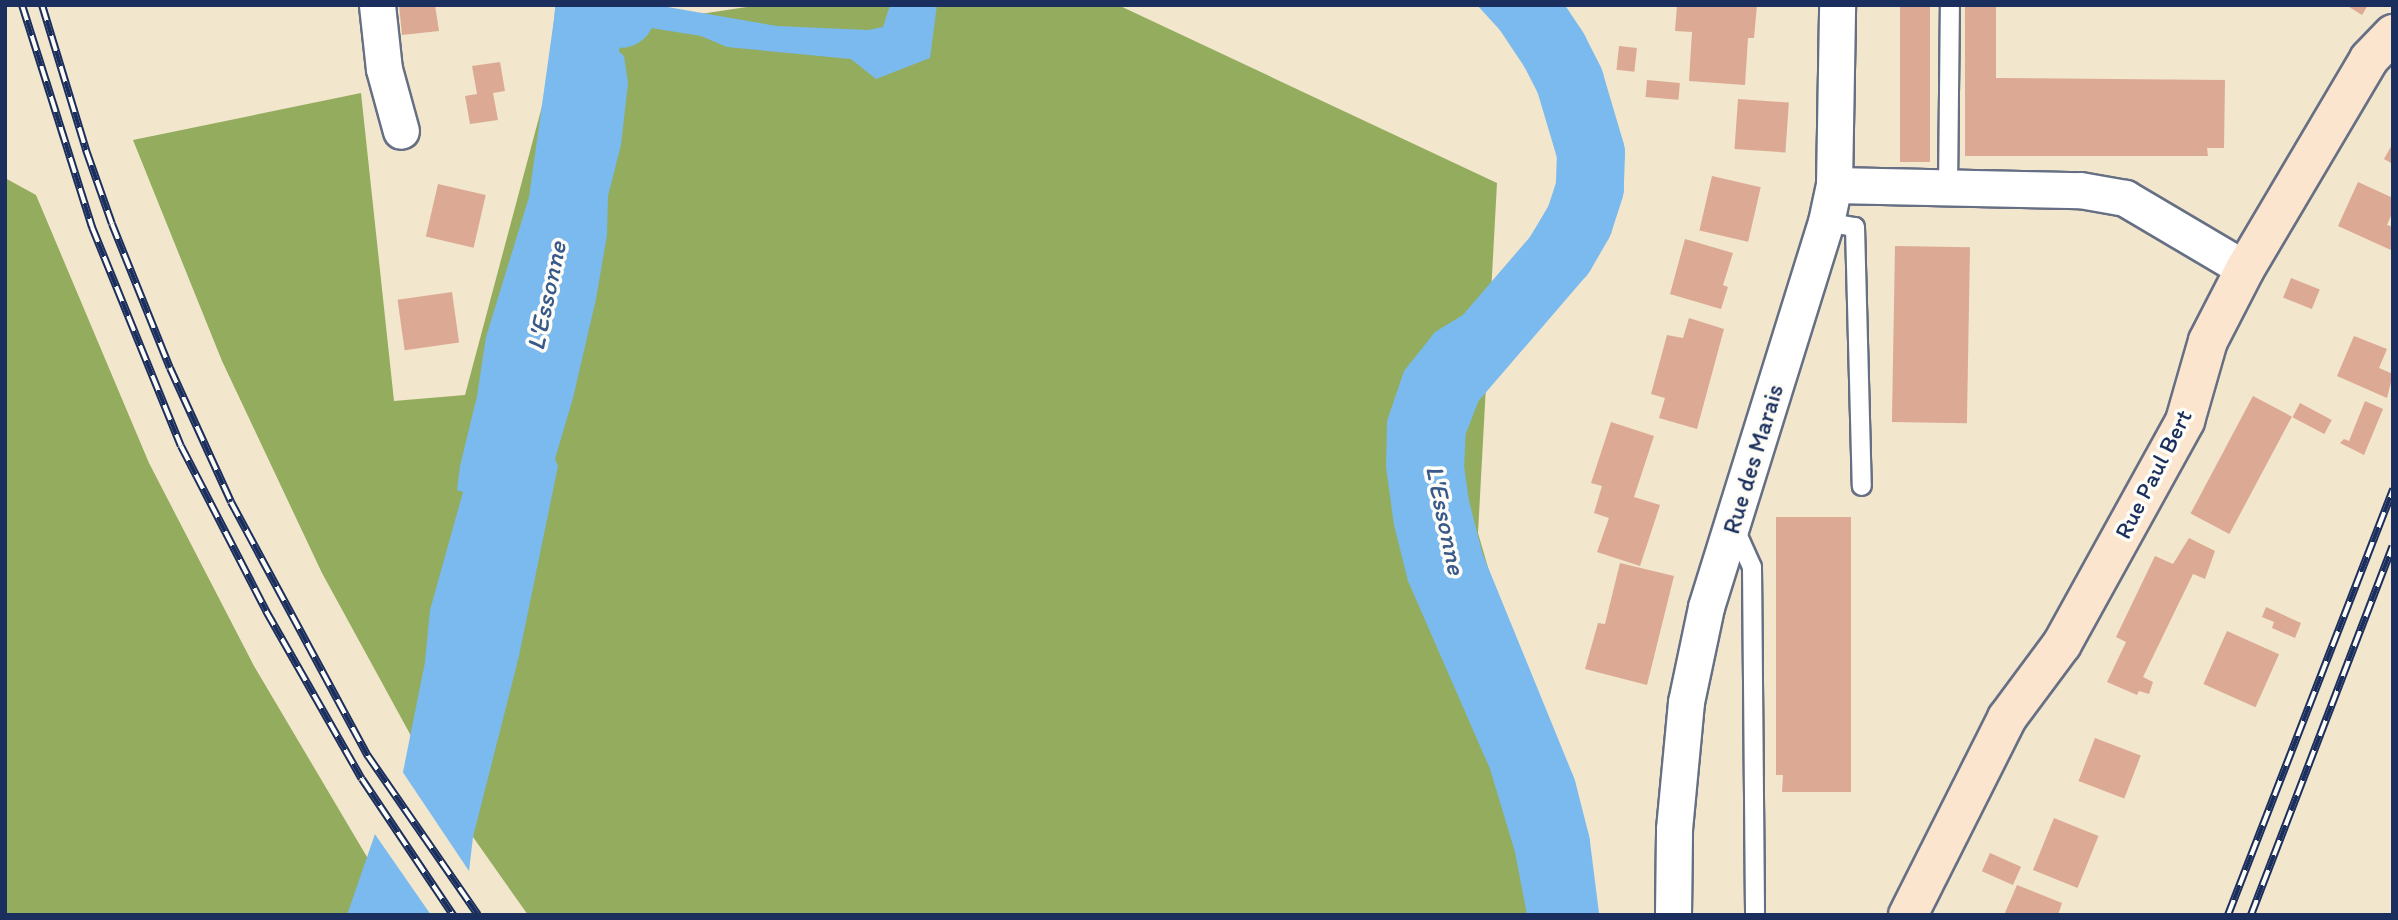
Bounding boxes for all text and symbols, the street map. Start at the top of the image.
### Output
water label: L'Essonne [520,239,574,353]
street label: Rue des Marais [1717,381,1789,537]
street label: Rue Paul Bert [2108,405,2198,543]
water label: L'Essonne [1418,463,1472,577]

